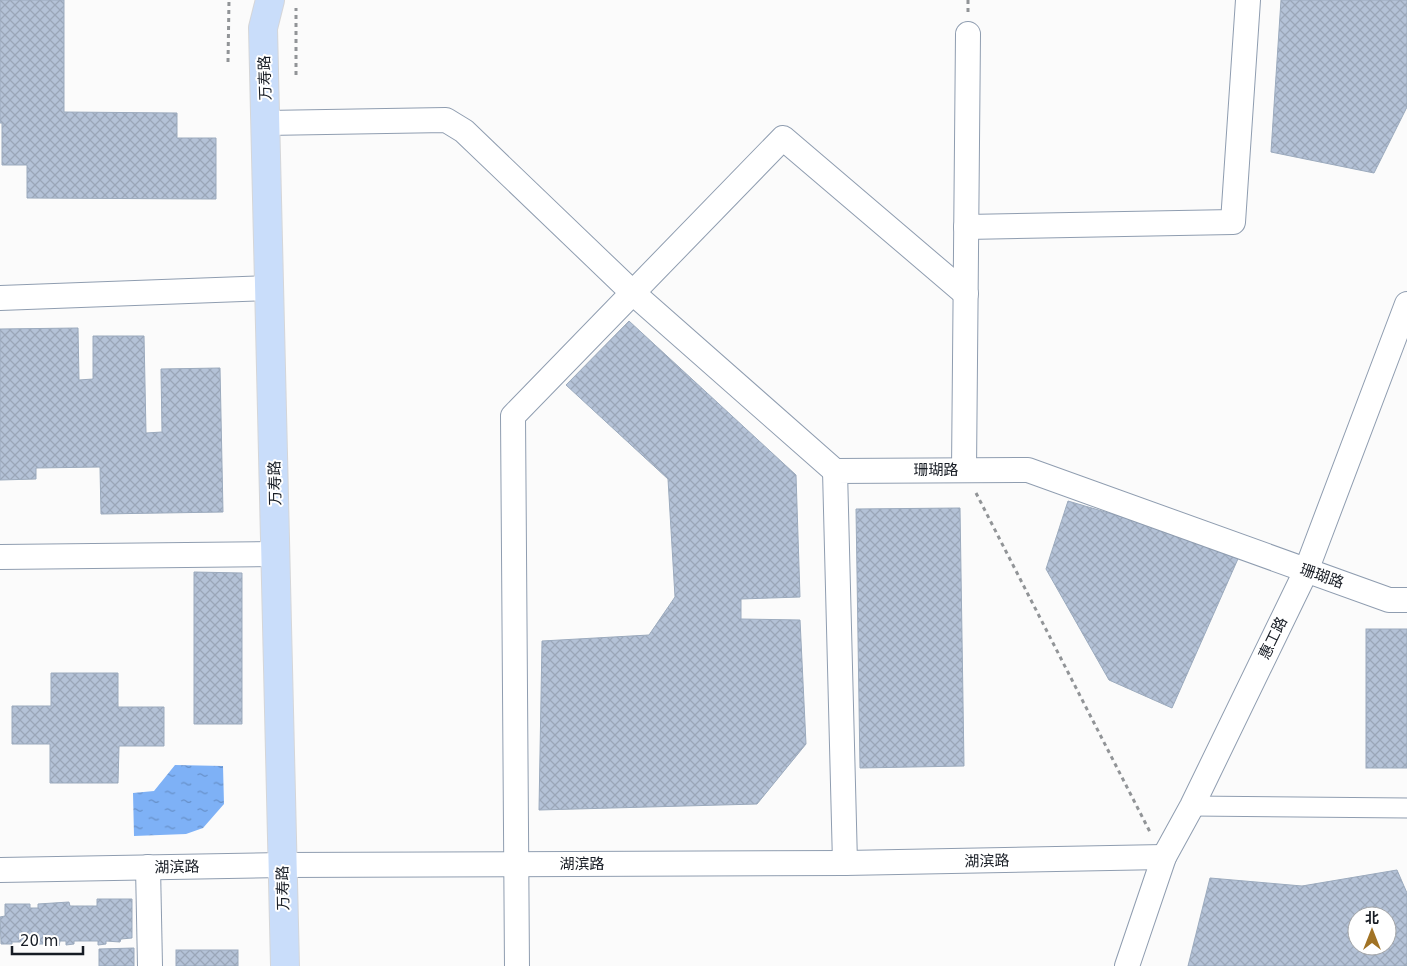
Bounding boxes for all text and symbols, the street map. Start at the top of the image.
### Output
street label: 万寿路 [255,55,275,101]
street label: 万寿路 [266,460,284,506]
street label: 珊瑚路 [913,461,959,479]
street label: 珊瑚路 [1298,560,1346,592]
street label: 惠工路 [1255,614,1291,662]
street label: 湖滨路 [964,852,1010,870]
street label: 湖滨路 [559,855,605,873]
street label: 湖滨路 [154,858,200,876]
street label: 万寿路 [274,865,292,911]
north arrow [1347,906,1397,956]
text: 北 [1365,910,1379,926]
scale bar [12,924,84,956]
text: 20 m [20,932,58,950]

